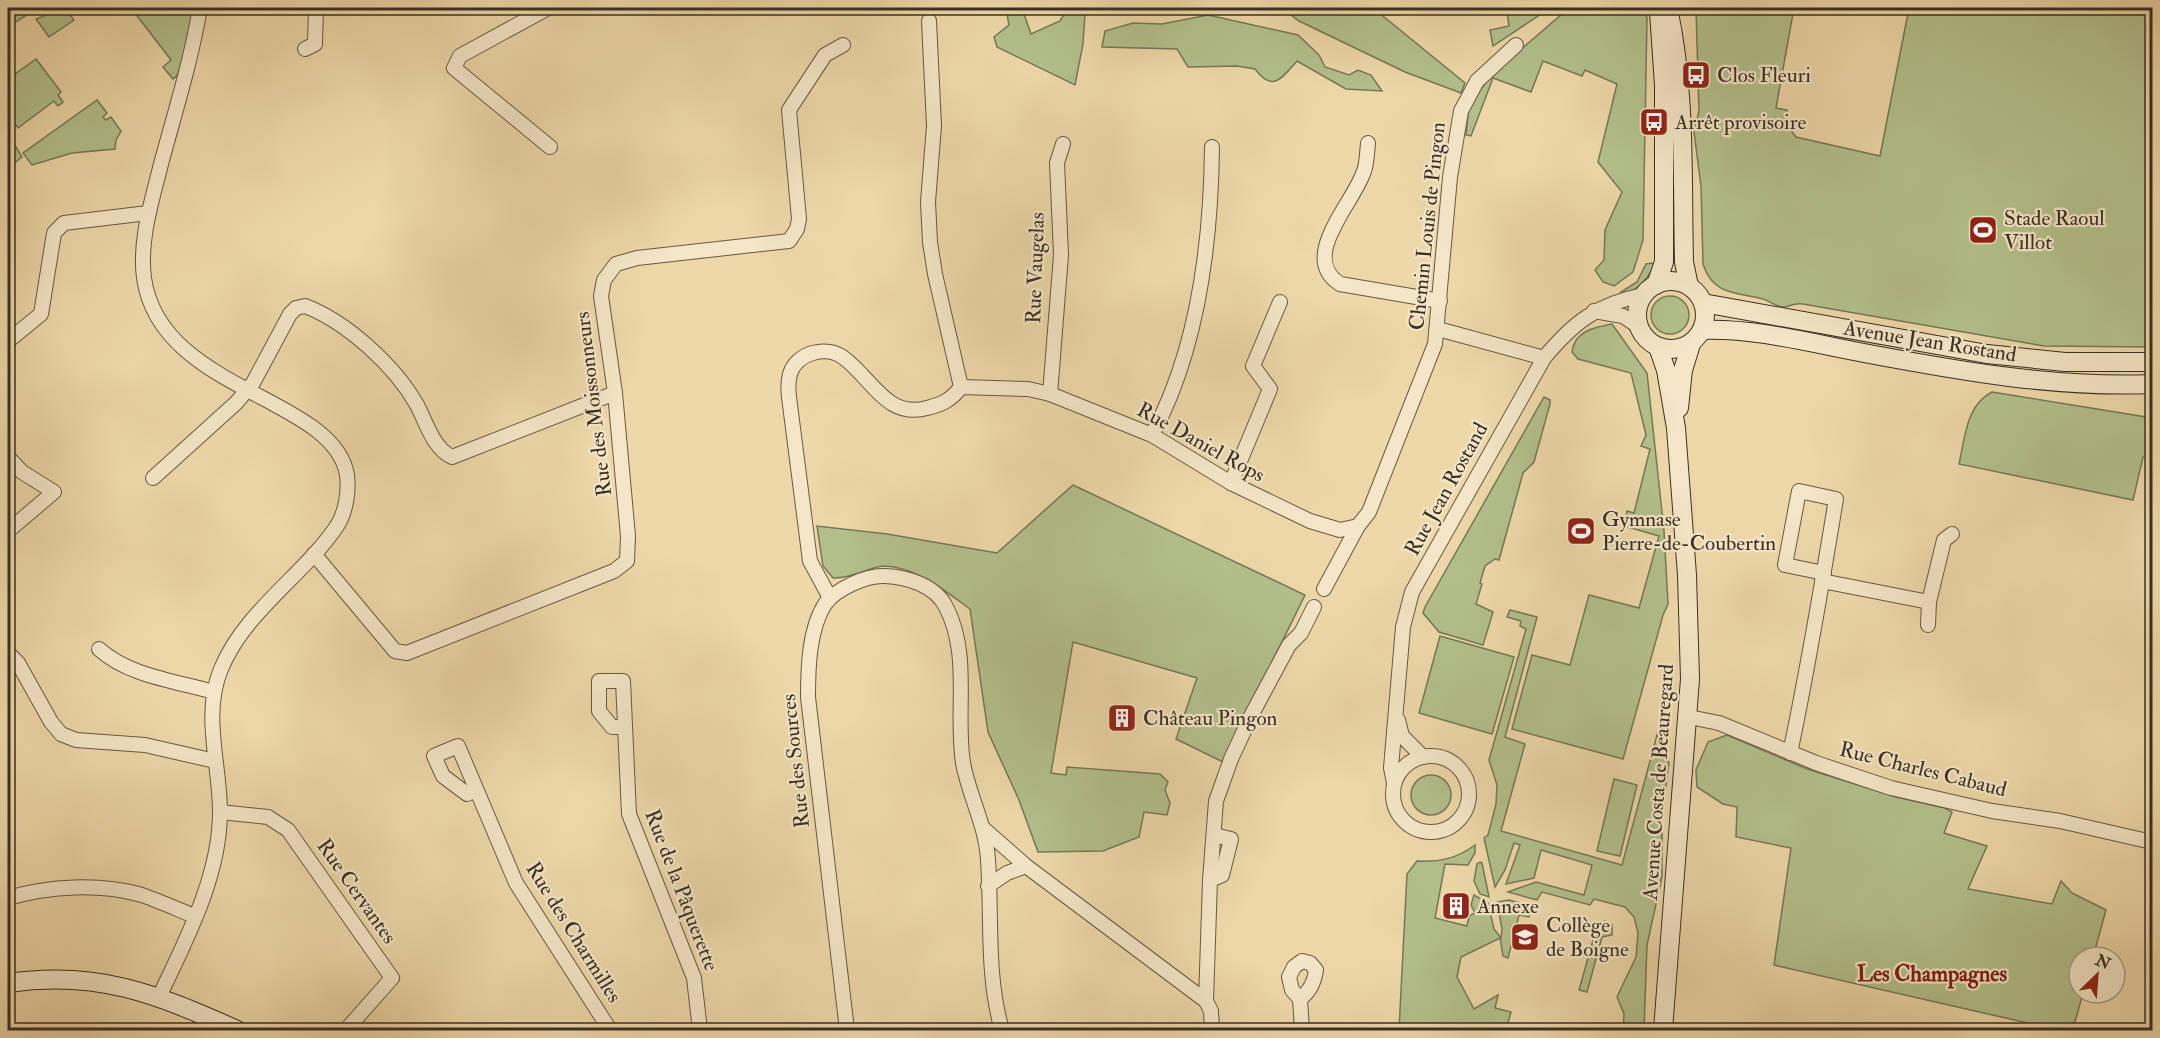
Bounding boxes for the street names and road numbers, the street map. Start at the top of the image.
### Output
street label: Chemin Louis de Pingon [1403,120,1452,331]
street label: Rue Vaugelas [1020,212,1051,324]
street label: Rue des Moissonneurs [569,310,618,498]
street label: Avenue Jean Rostand [1841,314,2019,369]
street label: Rue Daniel Rops [1132,396,1270,489]
street label: Rue Jean Rostand [1399,417,1495,561]
street label: Avenue Costa de Beauregard [1637,662,1680,902]
street label: Rue des Sources [775,693,816,829]
street label: Rue Charles Cabaud [1836,736,2010,803]
street label: Rue de la Pâquerette [638,806,725,975]
street label: Rue Cervantes [310,834,403,949]
street label: Rue des Charmilles [519,857,628,1008]

